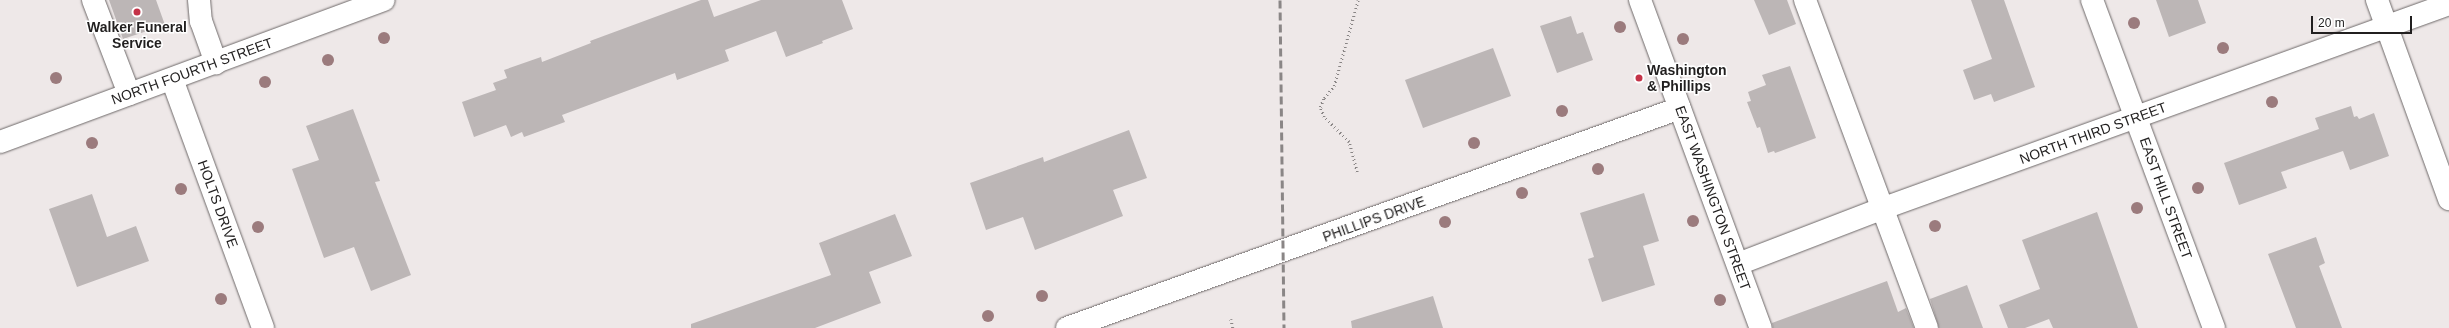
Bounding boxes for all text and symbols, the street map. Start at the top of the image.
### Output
marker: Walker Funeral Service [132,7,142,17]
scale bar [2313,8,2414,34]
text: 20 m [2318,16,2345,30]
place label: Walker Funeral Service [87,19,187,52]
street label: NORTH FOURTH STREET [109,34,275,108]
place label: Washington & Phillips [1647,62,1727,94]
marker: Washington & Phillips [1634,73,1644,83]
street label: NORTH THIRD STREET [2017,99,2169,167]
street label: EAST WASHINGTON STREET [1672,103,1754,293]
street label: EAST HILL STREET [2136,134,2196,262]
street label: HOLTS DRIVE [194,158,242,250]
street label: PHILLIPS DRIVE [1320,193,1428,245]

